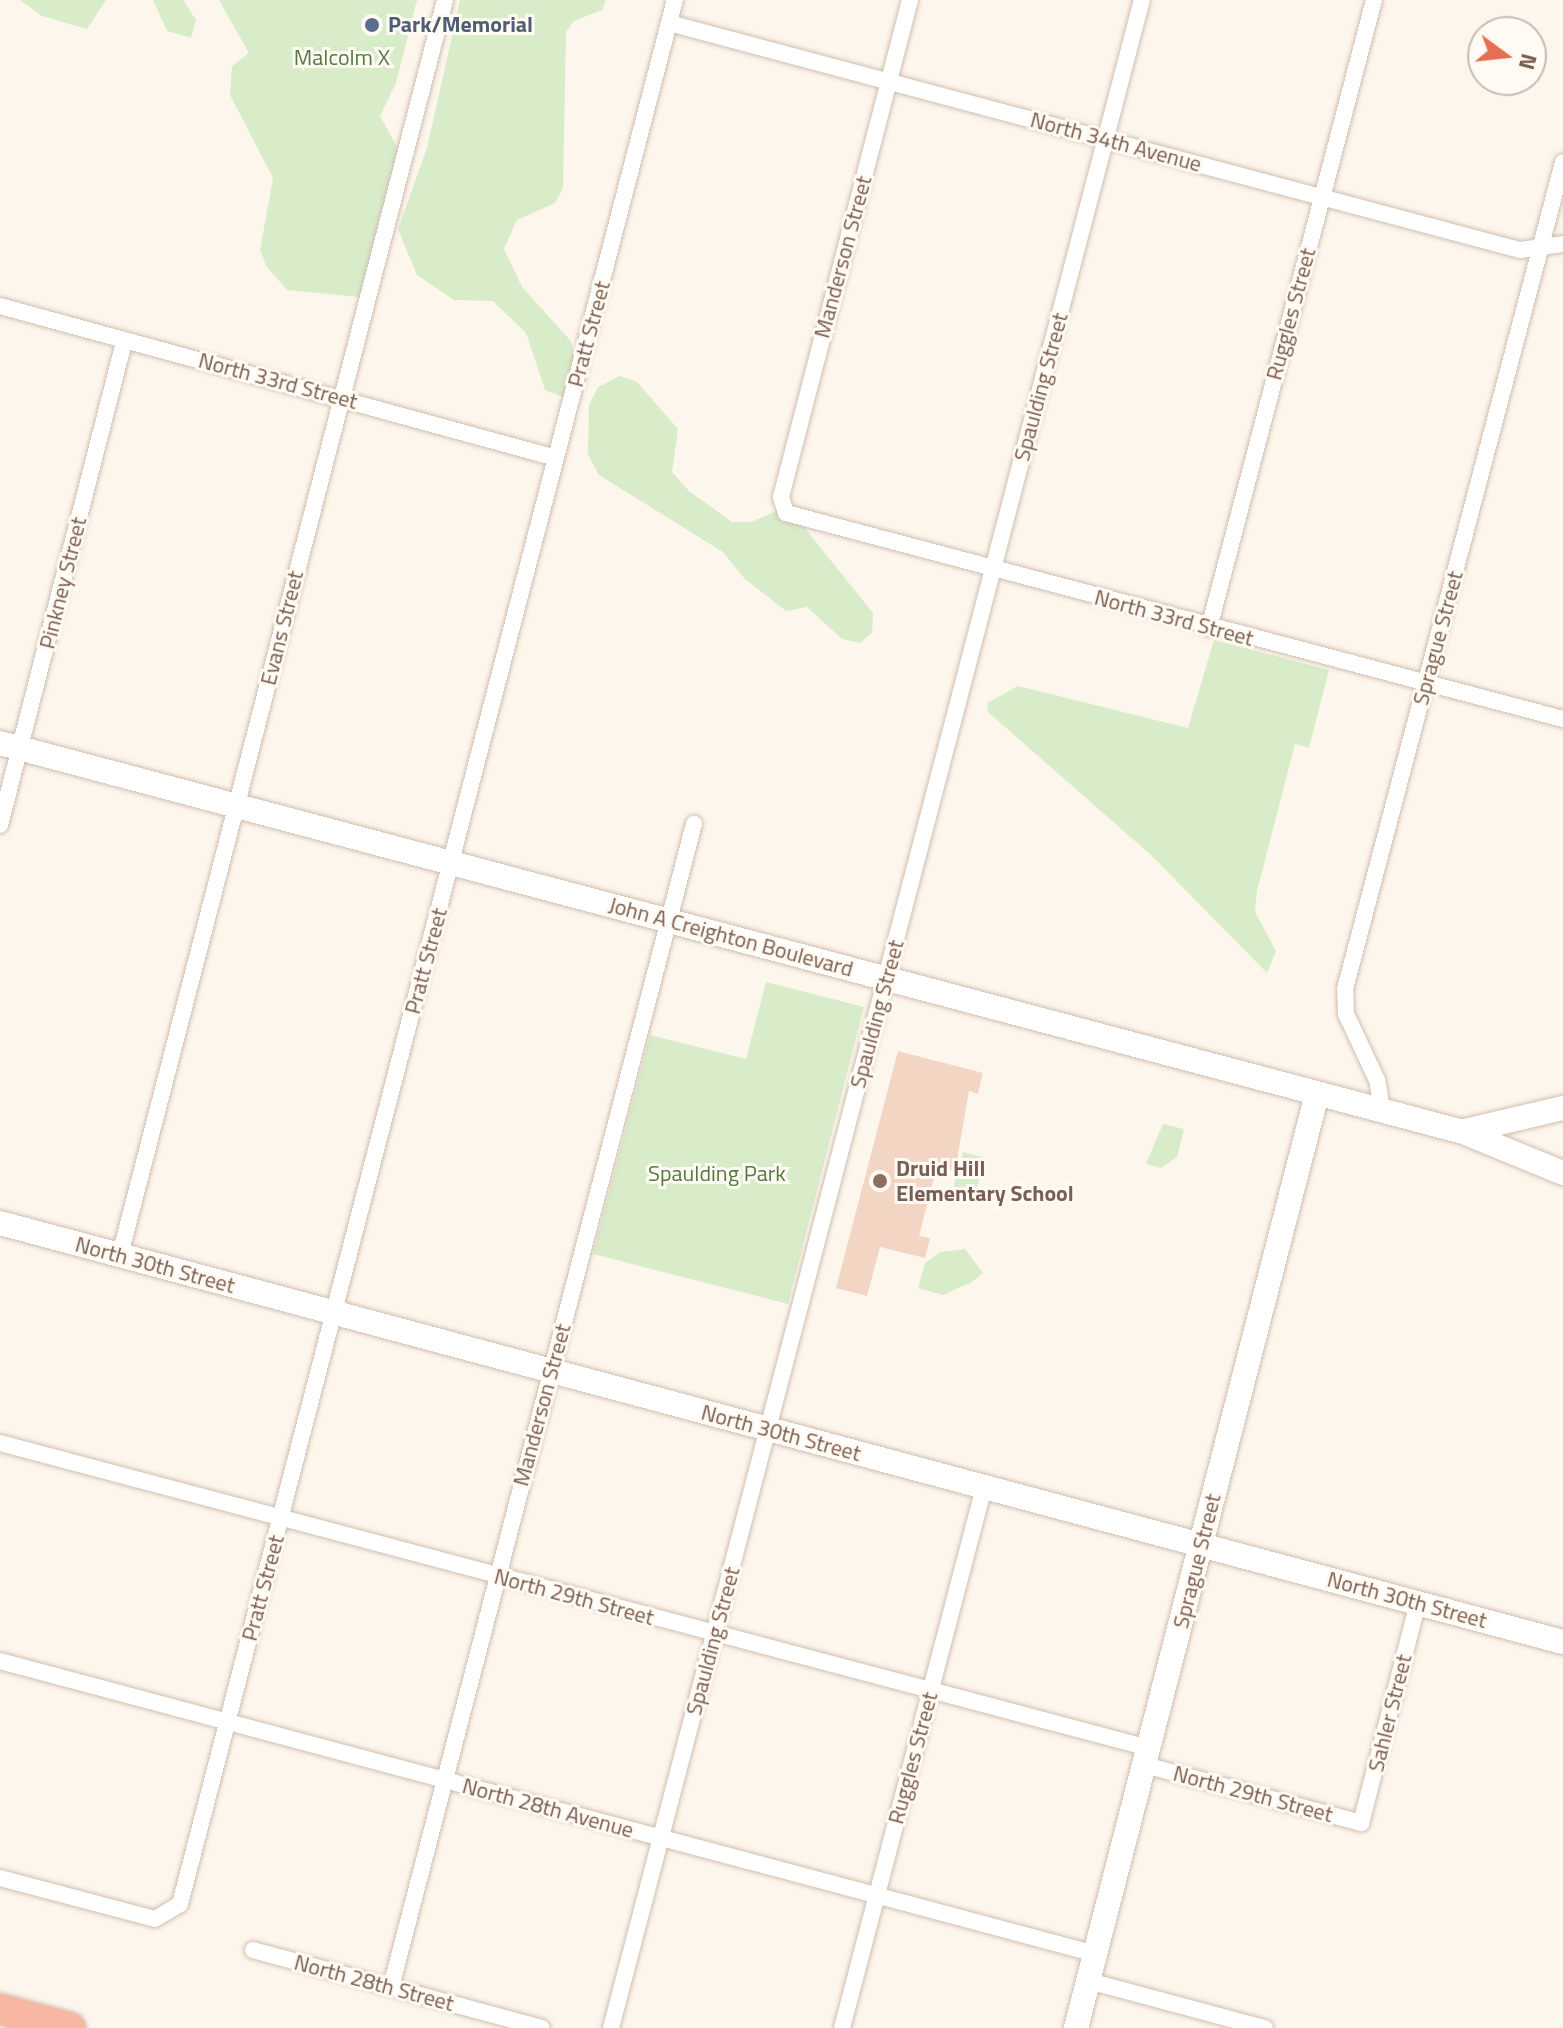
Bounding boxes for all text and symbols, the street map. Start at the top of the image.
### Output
place label: Park/Memorial [388,12,533,38]
marker: Park/Memorial [363,16,381,34]
north arrow [1467,16,1547,96]
park label: Malcolm X [294,45,390,71]
text: N [1510,50,1547,73]
street label: North 34th Avenue [1027,106,1205,178]
street label: Manderson Street [809,173,877,341]
street label: Ruggles Street [1261,245,1321,383]
street label: Pratt Street [562,278,616,390]
street label: Spaulding Street [1009,310,1073,464]
street label: North 33rd Street [196,347,360,415]
street label: Pinkney Street [34,514,92,652]
street label: Evans Street [255,568,309,688]
street label: Sprague Street [1407,568,1469,708]
street label: North 33rd Street [1092,584,1256,652]
street label: John A Creighton Boulevard [606,892,856,982]
street label: Pratt Street [399,905,453,1017]
street label: Spaulding Street [845,937,909,1091]
place label: Druid Hill Elementary School [896,1155,1074,1206]
park label: Spaulding Park [648,1161,786,1187]
marker: Druid Hill Elementary School [871,1172,889,1190]
street label: North 30th Street [72,1231,238,1299]
street label: Manderson Street [508,1321,576,1489]
street label: North 30th Street [698,1399,864,1467]
street label: Sprague Street [1168,1491,1226,1631]
street label: Pratt Street [236,1532,290,1644]
street label: North 29th Street [491,1563,657,1631]
street label: Spaulding Street [681,1564,745,1718]
street label: North 30th Street [1324,1566,1490,1634]
street label: Sahler Street [1363,1652,1417,1774]
street label: Ruggles Street [883,1689,943,1827]
street label: North 29th Street [1170,1760,1336,1828]
street label: North 28th Avenue [459,1772,637,1844]
street label: North 28th Street [291,1949,457,2017]

